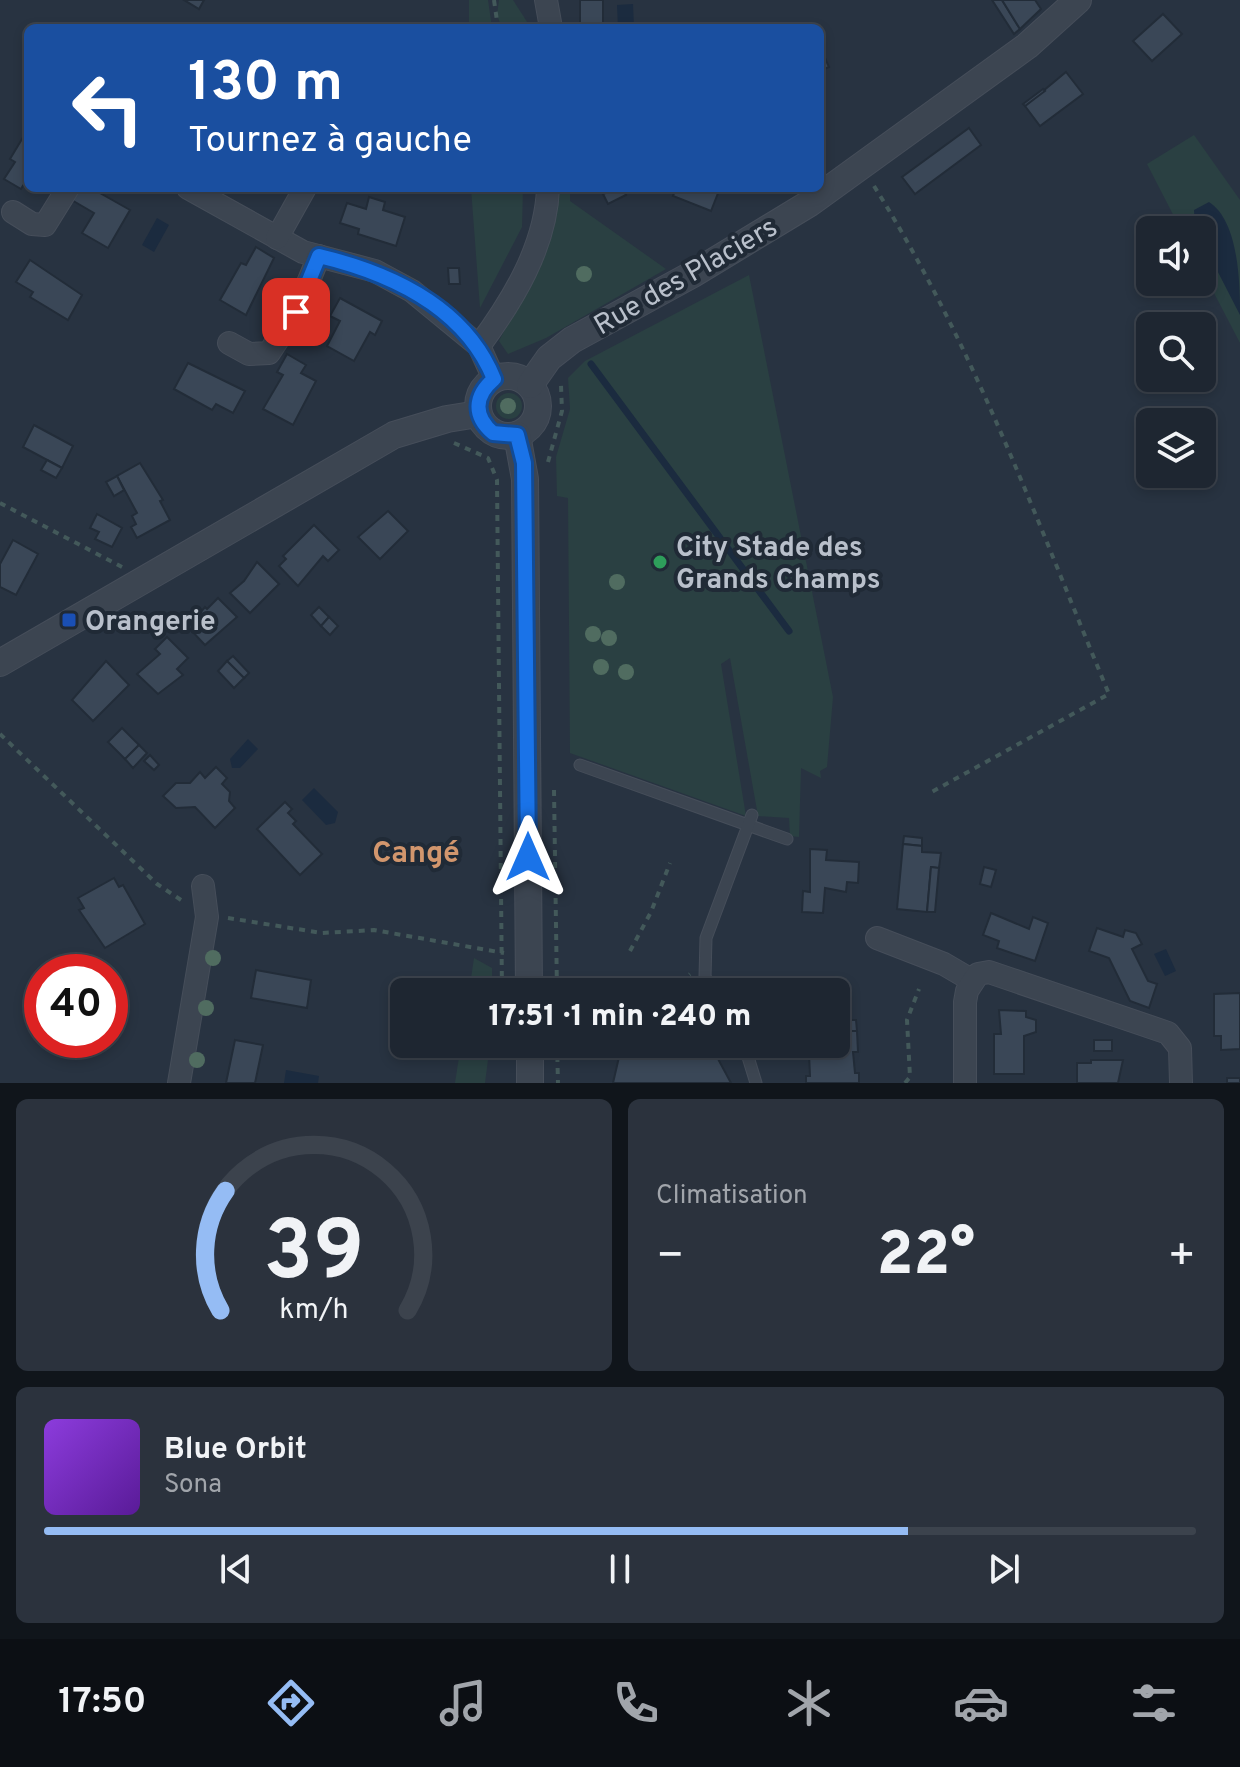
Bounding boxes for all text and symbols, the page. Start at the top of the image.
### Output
text: 130 m [188,50,343,120]
icon: left [56,56,160,160]
text: Tournez à gauche [188,119,472,165]
street label: Rue des Placiers [588,211,785,345]
map controls [1136,216,1216,488]
button: sound [1136,216,1216,296]
pin [262,278,330,346]
icon: arrive [274,290,318,334]
button: search [1136,312,1216,392]
button: layers [1136,408,1216,488]
place label: City Stade des Grands Champs [676,531,881,599]
marker: City Stade des Grands Champs [651,553,669,571]
place label: Orangerie [85,605,216,641]
marker: Orangerie [60,611,78,629]
position arrow [486,815,570,899]
district label: Cangé [372,836,460,873]
speed limit sign: 40 [24,954,128,1058]
text: 17:51 · 1 min · 240 m [489,999,751,1036]
text: Climatisation [656,1180,808,1213]
text: 39 [264,1204,364,1309]
text: 22° [877,1220,975,1296]
text: − [656,1230,684,1286]
text: + [1168,1230,1196,1286]
text: km/h [279,1293,349,1329]
text: Blue Orbit [164,1432,307,1469]
text: Sona [164,1469,222,1502]
icon: previous [214,1547,258,1591]
icon: pause [598,1547,642,1591]
icon: next [982,1547,1026,1591]
icon: directions [263,1675,319,1731]
icon: music [435,1675,491,1731]
icon: phone [608,1675,664,1731]
icon: climate [781,1675,837,1731]
icon: car [953,1675,1009,1731]
icon: filters [1126,1675,1182,1731]
text: 17:50 [58,1680,146,1726]

